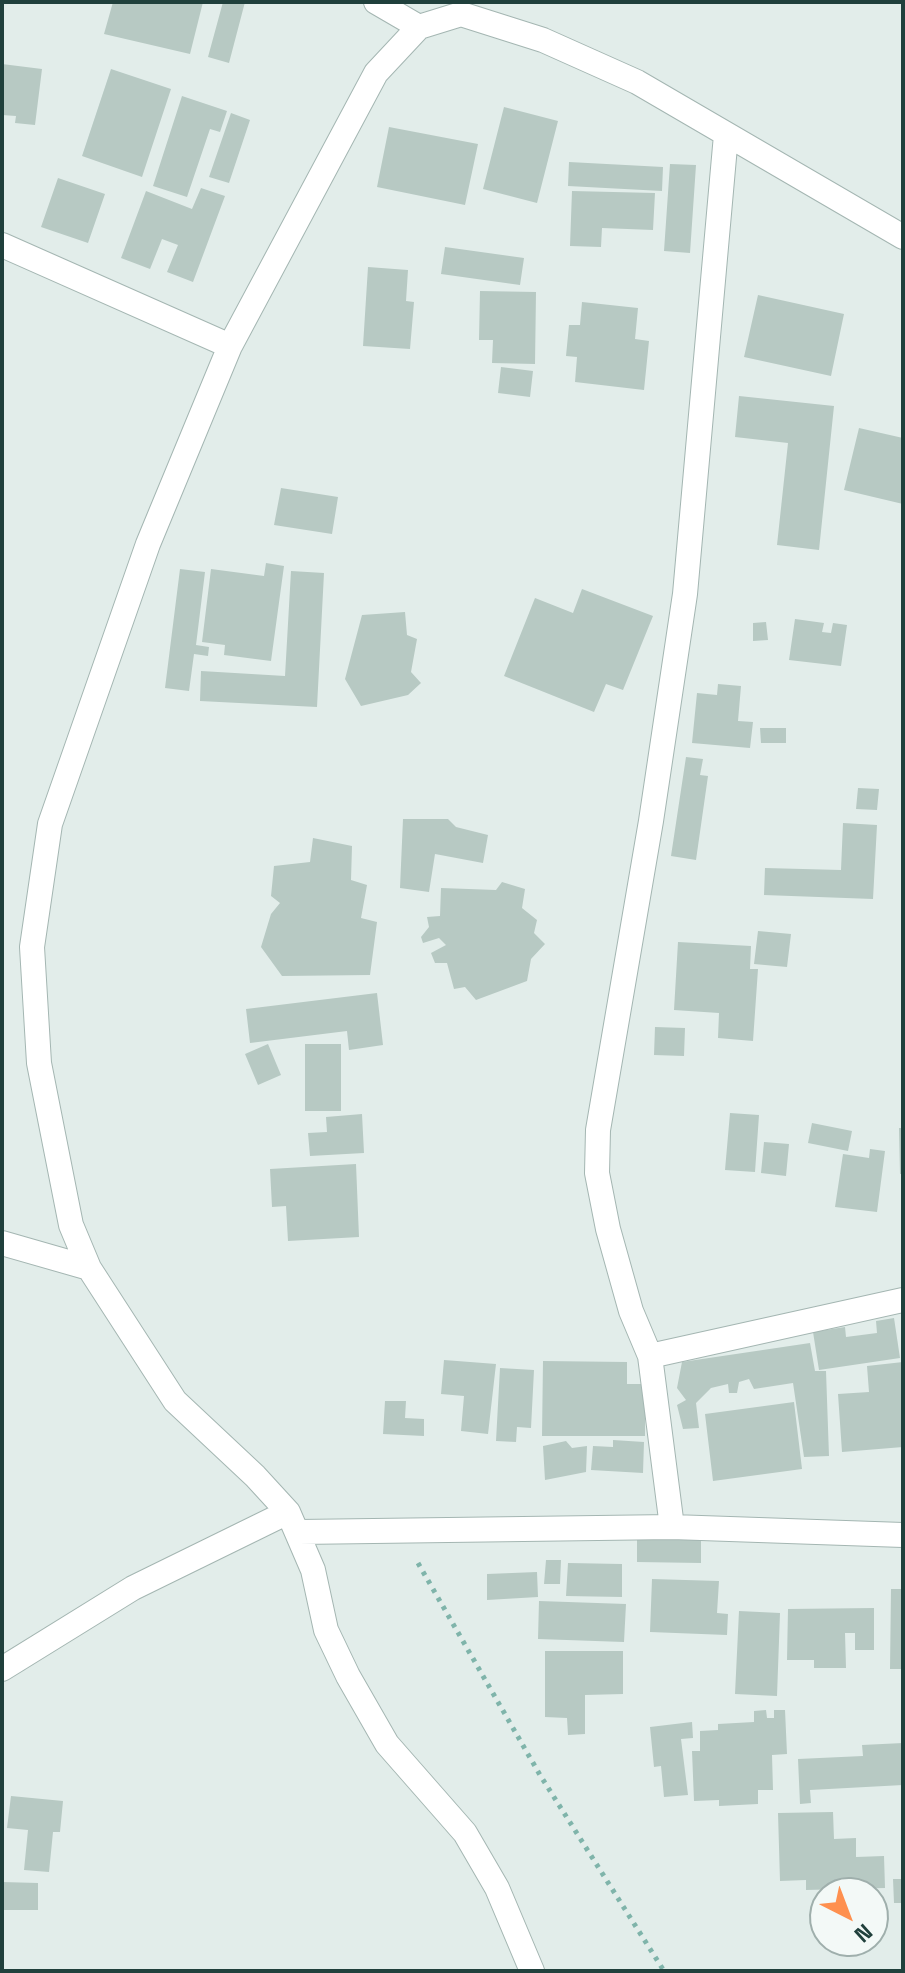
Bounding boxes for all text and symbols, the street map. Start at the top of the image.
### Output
north arrow [809,1877,889,1957]
text: N [849,1918,879,1949]

